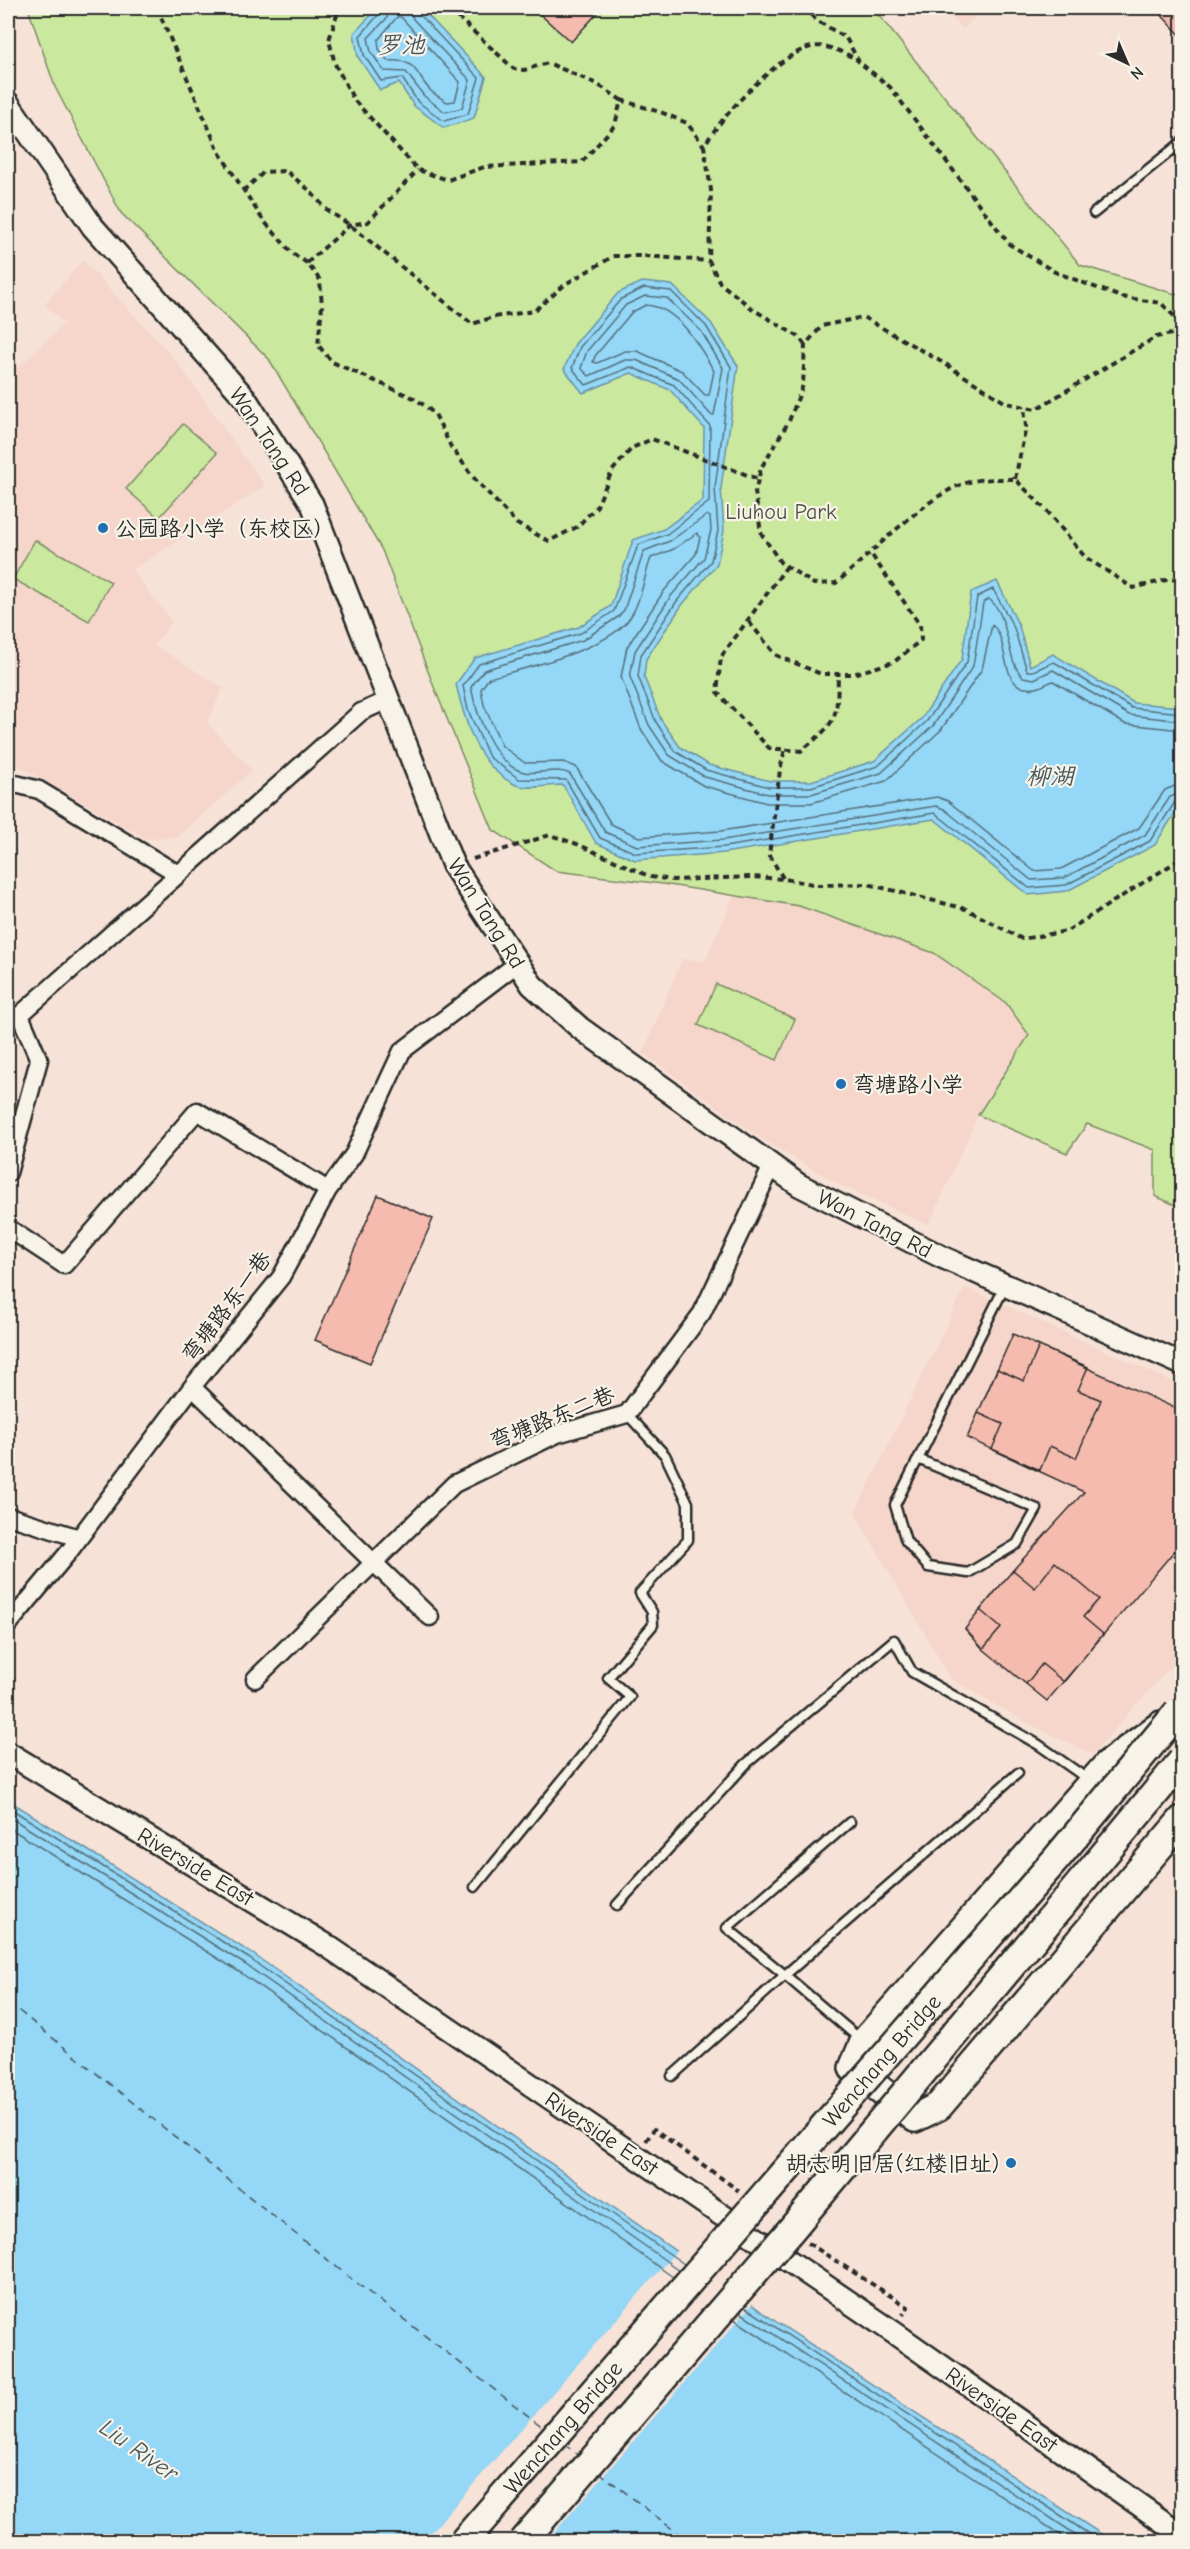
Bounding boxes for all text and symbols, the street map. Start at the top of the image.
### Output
water label: 罗池 [377,31,426,59]
north arrow [1097,33,1157,93]
text: N [1127,63,1147,83]
street label: Wan Tang Rd [223,383,315,501]
park label: Liuhou Park [725,499,837,525]
place label: 公园路小学（东校区） [115,516,335,542]
marker: 公园路小学（东校区） [96,521,110,535]
water label: 柳湖 [1026,762,1077,790]
street label: Wan Tang Rd [442,854,530,973]
place label: 弯塘路小学 [853,1072,963,1098]
marker: 弯塘路小学 [834,1077,848,1091]
street label: Wan Tang Rd [813,1184,936,1264]
street label: 弯塘路东一巷 [177,1246,277,1367]
street label: 弯塘路东二巷 [486,1381,618,1455]
street label: Riverside East [133,1822,259,1912]
street label: Wenchang Bridge [817,1989,947,2133]
street label: Riverside East [540,2086,664,2182]
place label: 胡志明旧居(红楼旧址) [786,2151,999,2177]
marker: 胡志明旧居(红楼旧址) [1004,2156,1018,2170]
street label: Wenchang Bridge [499,2356,628,2500]
street label: Riverside East [940,2362,1063,2458]
water label: Liu River [94,2413,185,2488]

